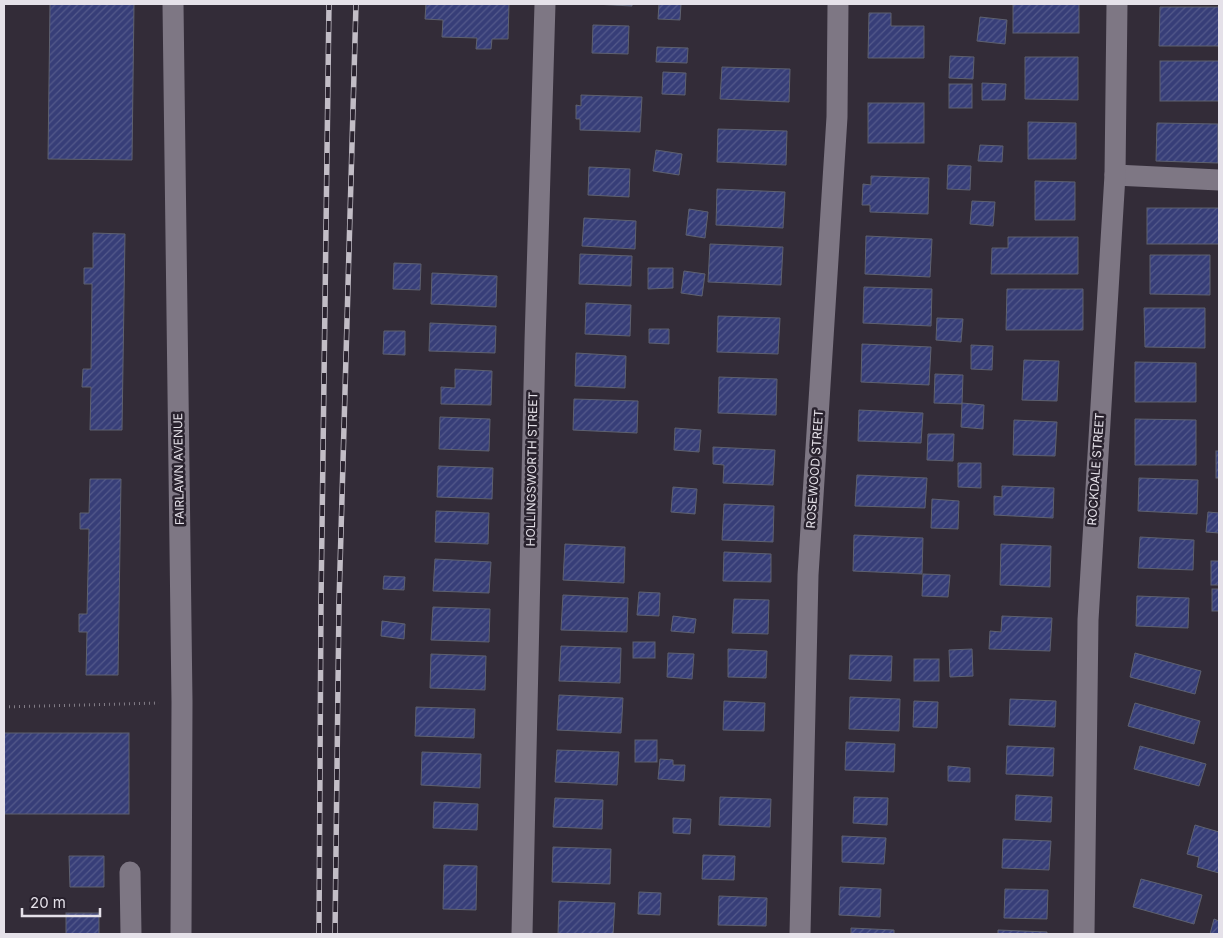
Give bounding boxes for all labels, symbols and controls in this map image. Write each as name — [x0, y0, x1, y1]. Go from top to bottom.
street label: HOLLINGSWORTH STREET — [523, 391, 540, 546]
street label: ROSEWOOD STREET — [803, 409, 826, 529]
street label: ROCKDALE STREET — [1084, 412, 1107, 526]
street label: FAIRLAWN AVENUE — [170, 413, 187, 525]
scale bar — [22, 886, 100, 918]
text: 20 m — [30, 893, 66, 912]

